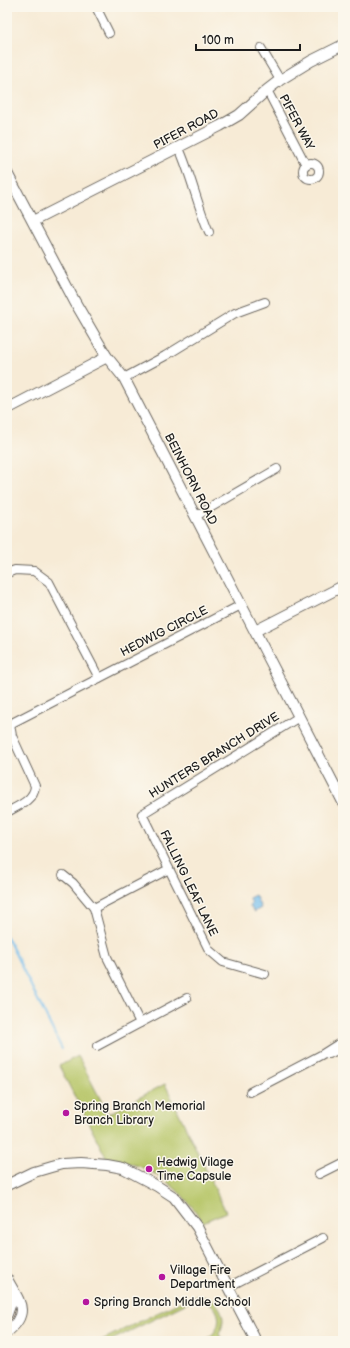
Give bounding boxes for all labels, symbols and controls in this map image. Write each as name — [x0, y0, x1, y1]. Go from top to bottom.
scale bar — [196, 26, 300, 52]
text: 100 m — [202, 33, 234, 48]
street label: PIFER WAY — [276, 92, 318, 153]
street label: PIFER ROAD — [151, 106, 222, 153]
street label: BEINHORN ROAD — [161, 431, 220, 528]
street label: HEDWIG CIRCLE — [118, 603, 211, 660]
street label: HUNTERS BRANCH DRIVE — [146, 709, 282, 802]
street label: FALLING LEAF LANE — [156, 828, 221, 939]
place label: Spring Branch Memorial Branch Library — [74, 1099, 205, 1128]
marker: Spring Branch Memorial Branch Library — [61, 1108, 71, 1118]
place label: Hedwig Vilage Time Capsule — [157, 1155, 234, 1184]
marker: Hedwig Vilage Time Capsule — [144, 1164, 154, 1174]
place label: Village Fire Department — [170, 1263, 235, 1292]
marker: Village Fire Department — [157, 1272, 167, 1282]
place label: Spring Branch Middle School — [94, 1295, 251, 1310]
marker: Spring Branch Middle School — [81, 1297, 91, 1307]

